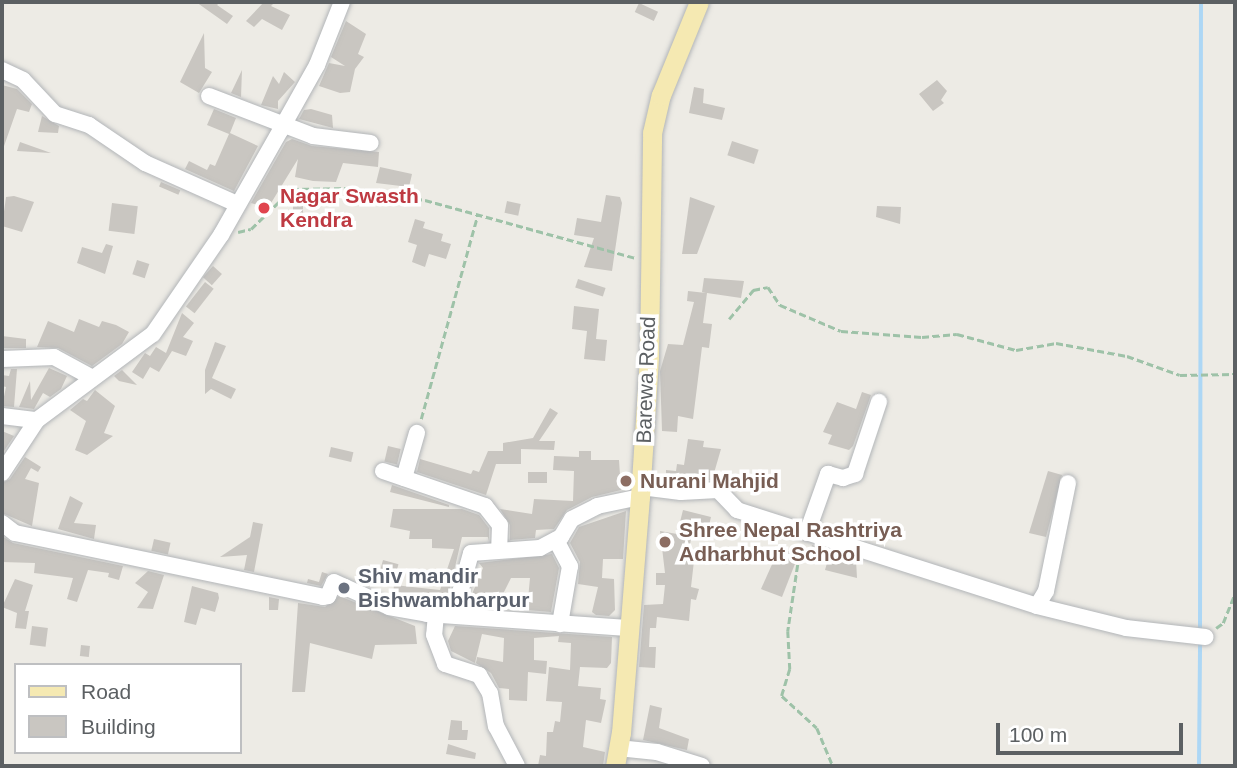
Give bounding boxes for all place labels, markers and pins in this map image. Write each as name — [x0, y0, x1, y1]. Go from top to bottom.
place label: Nagar Swasth Kendra — [280, 183, 419, 233]
marker: Nagar Swasth Kendra — [254, 198, 274, 218]
place label: Nurani Mahjid — [640, 468, 779, 494]
marker: Nurani Mahjid — [618, 473, 634, 489]
place label: Shree Nepal Rashtriya Adharbhut School — [679, 517, 902, 567]
marker: Shree Nepal Rashtriya Adharbhut School — [657, 534, 673, 550]
place label: Shiv mandir Bishwambharpur — [358, 563, 530, 613]
marker: Shiv mandir Bishwambharpur — [336, 580, 352, 596]

